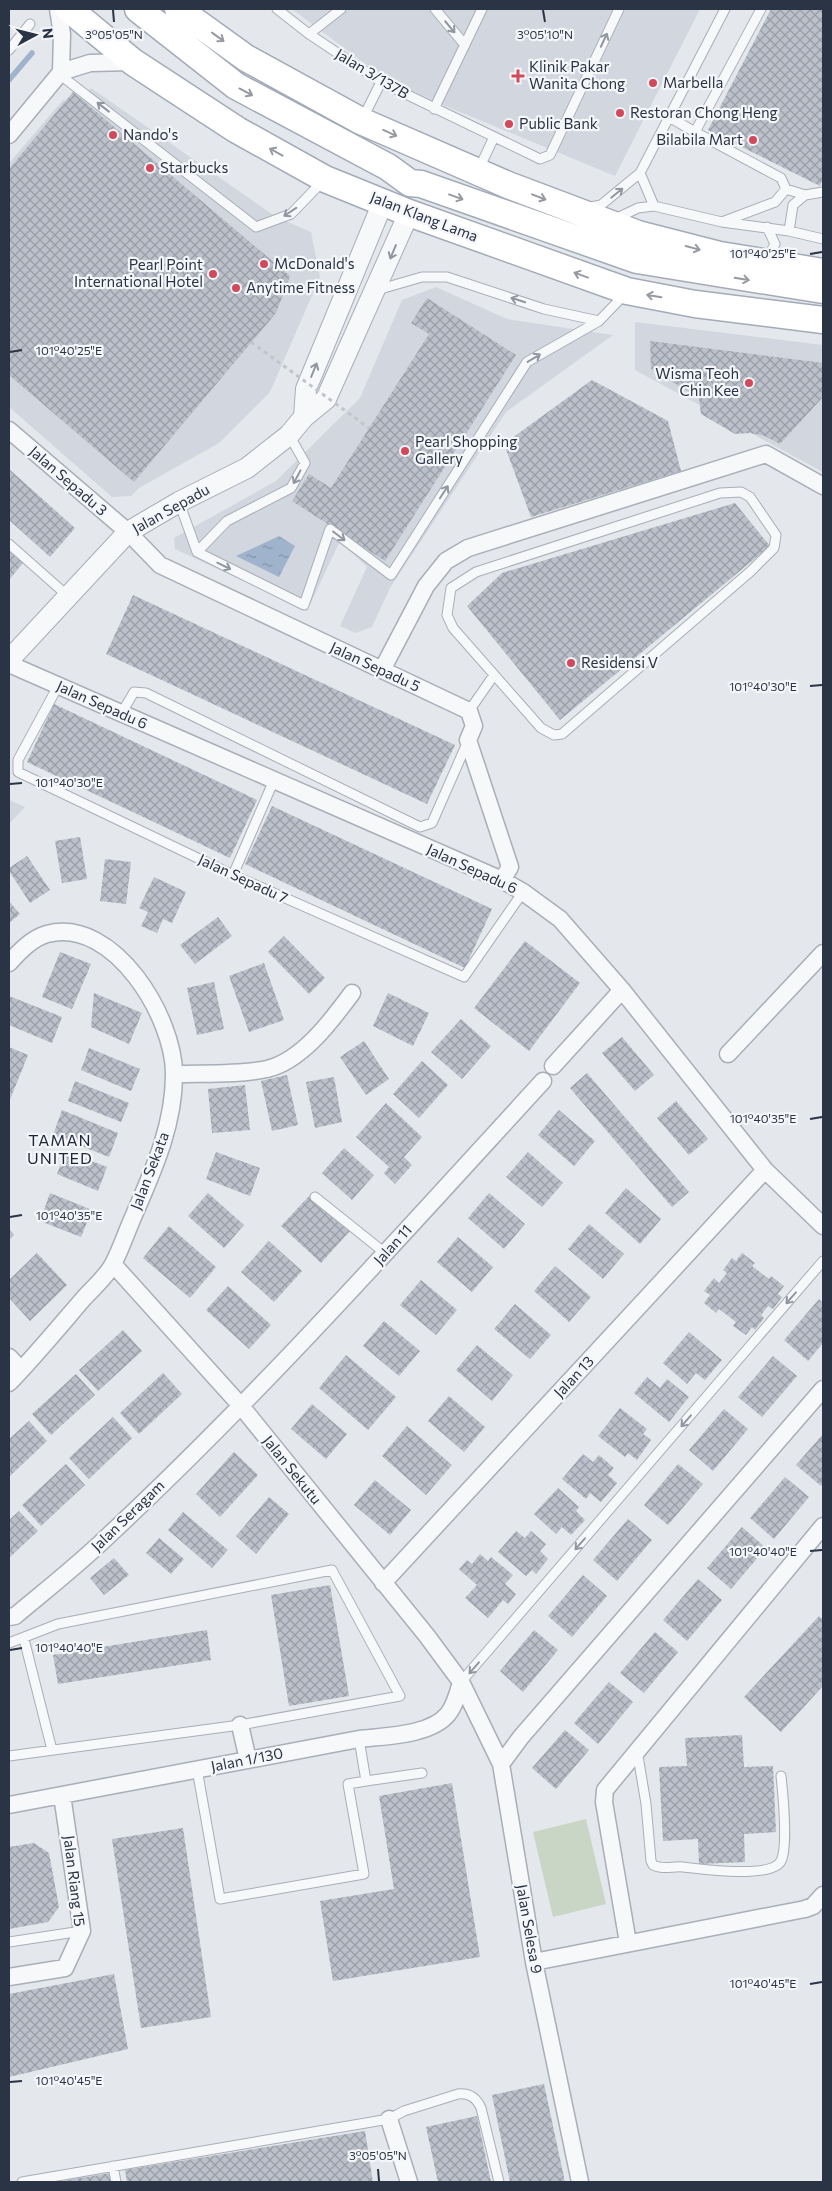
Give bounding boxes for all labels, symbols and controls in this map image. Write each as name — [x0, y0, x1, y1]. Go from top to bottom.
north arrow — [10, 10, 60, 60]
one-way arrow — [444, 20, 455, 33]
text: N — [39, 27, 57, 40]
text: 3°05'05"N — [85, 27, 143, 41]
text: 3°05'10"N — [517, 27, 573, 41]
one-way arrow — [211, 32, 225, 42]
one-way arrow — [600, 33, 609, 48]
street label: Jalan 3/137B — [332, 44, 413, 102]
place label: Klinik Pakar Wanita Chong — [529, 57, 625, 92]
marker: Klinik Pakar Wanita Chong — [511, 69, 525, 83]
place label: Marbella — [663, 73, 723, 91]
marker: Marbella — [647, 77, 659, 89]
one-way arrow — [238, 88, 253, 97]
one-way arrow — [97, 101, 110, 112]
place label: Restoran Chong Heng — [630, 103, 778, 121]
marker: Restoran Chong Heng — [614, 107, 626, 119]
place label: Public Bank — [519, 114, 598, 132]
marker: Public Bank — [503, 118, 515, 130]
place label: Nando's — [123, 125, 178, 143]
marker: Nando's — [107, 129, 119, 141]
one-way arrow — [382, 129, 397, 139]
place label: Bilabila Mart — [656, 130, 743, 148]
marker: Bilabila Mart — [747, 134, 759, 146]
one-way arrow — [269, 146, 283, 156]
place label: Starbucks — [160, 158, 228, 176]
marker: Starbucks — [144, 162, 156, 174]
street label: Jalan Klang Lama — [368, 187, 481, 245]
one-way arrow — [610, 188, 623, 199]
one-way arrow — [448, 193, 463, 202]
one-way arrow — [531, 193, 547, 202]
one-way arrow — [283, 207, 297, 217]
one-way arrow — [387, 244, 397, 259]
one-way arrow — [685, 244, 701, 253]
text: 101°40'25"E — [730, 246, 796, 260]
place label: McDonald's — [274, 254, 355, 272]
place label: Pearl Point International Hotel — [74, 255, 203, 290]
marker: McDonald's — [258, 258, 270, 270]
marker: Pearl Point International Hotel — [207, 268, 219, 280]
one-way arrow — [574, 270, 590, 279]
one-way arrow — [734, 274, 750, 284]
place label: Anytime Fitness — [246, 278, 355, 296]
marker: Anytime Fitness — [230, 282, 242, 294]
one-way arrow — [646, 291, 662, 301]
one-way arrow — [510, 295, 526, 304]
text: 101°40'25"E — [36, 343, 102, 357]
one-way arrow — [527, 353, 541, 363]
one-way arrow — [310, 363, 319, 378]
place label: Wisma Teoh Chin Kee — [655, 364, 739, 399]
marker: Wisma Teoh Chin Kee — [743, 377, 755, 389]
place label: Pearl Shopping Gallery — [415, 432, 517, 467]
street label: Jalan Sepadu 3 — [26, 442, 111, 519]
marker: Pearl Shopping Gallery — [399, 445, 411, 457]
one-way arrow — [292, 470, 302, 485]
street label: Jalan Sepadu — [129, 479, 212, 537]
one-way arrow — [438, 485, 449, 499]
one-way arrow — [332, 531, 346, 541]
one-way arrow — [217, 561, 232, 571]
street label: Jalan Sepadu 5 — [328, 637, 423, 695]
place label: Residensi V — [581, 653, 658, 671]
marker: Residensi V — [565, 657, 577, 669]
street label: Jalan Sepadu 6 — [54, 676, 151, 732]
text: 101°40'30"E — [729, 679, 797, 693]
text: 101°40'30"E — [35, 775, 103, 789]
street label: Jalan Sepadu 6 — [424, 839, 521, 897]
street label: Jalan Sepadu 7 — [196, 850, 291, 907]
text: 101°40'35"E — [730, 1111, 796, 1125]
street label: Jalan Sekata — [126, 1129, 172, 1212]
district label: TAMAN UNITED — [27, 1130, 93, 1167]
text: 101°40'35"E — [36, 1208, 102, 1222]
street label: Jalan 11 — [369, 1220, 415, 1268]
one-way arrow — [786, 1291, 797, 1304]
street label: Jalan 13 — [550, 1352, 597, 1401]
one-way arrow — [680, 1415, 691, 1428]
street label: Jalan Sekutu — [260, 1431, 326, 1507]
street label: Jalan Seragam — [87, 1476, 168, 1555]
one-way arrow — [574, 1538, 585, 1551]
text: 101°40'40"E — [729, 1544, 797, 1558]
text: 101°40'40"E — [35, 1640, 103, 1654]
one-way arrow — [468, 1661, 480, 1674]
street label: Jalan 1/130 — [209, 1743, 284, 1775]
street label: Jalan Riang 15 — [60, 1834, 90, 1927]
street label: Jalan Selesa 9 — [513, 1883, 547, 1975]
text: 101°40'45"E — [730, 1976, 796, 1990]
text: 101°40'45"E — [36, 2073, 102, 2087]
text: 3°05'05"N — [349, 2148, 407, 2162]

